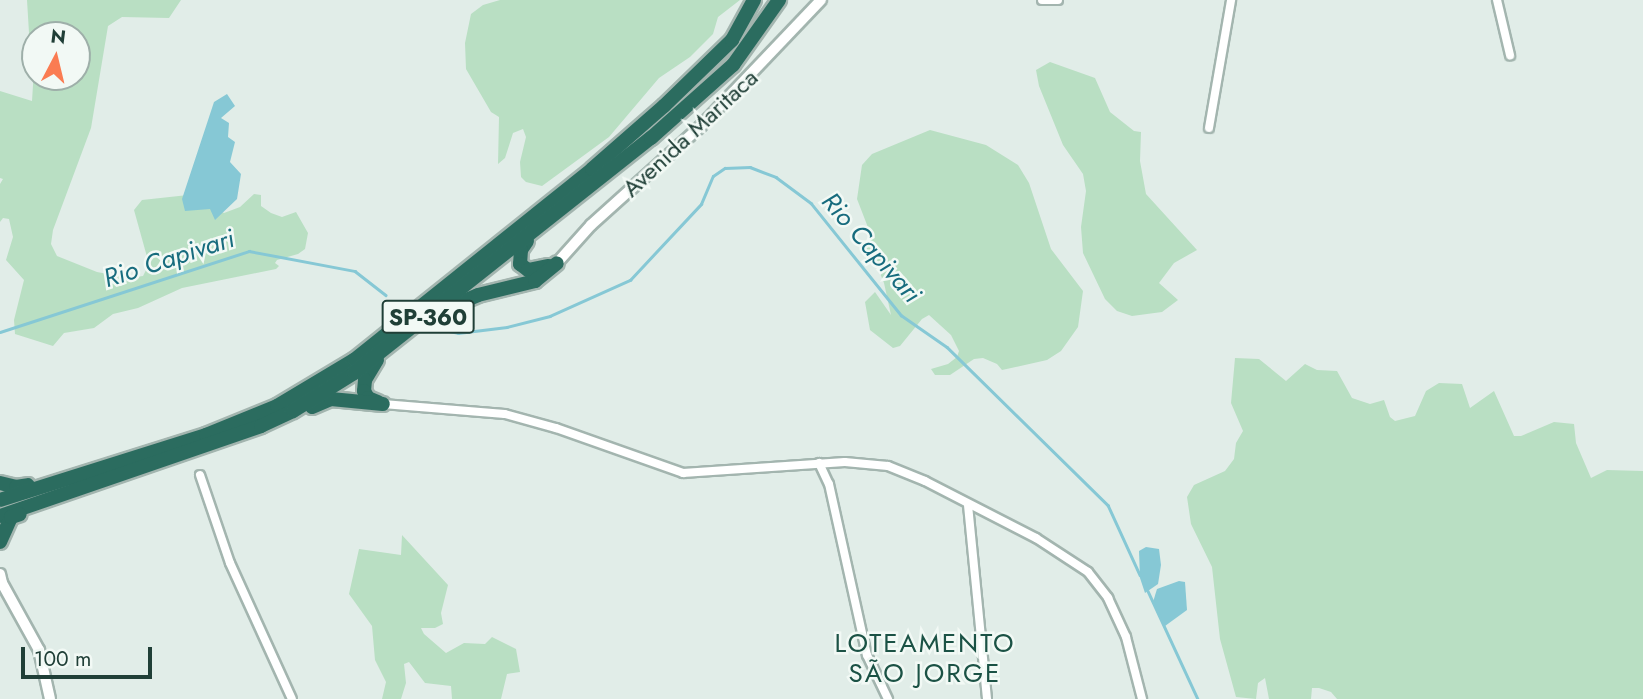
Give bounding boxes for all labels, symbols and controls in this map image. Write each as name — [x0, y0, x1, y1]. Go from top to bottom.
north arrow — [21, 21, 91, 91]
text: N — [49, 22, 68, 51]
street label: Avenida Maritaca — [616, 63, 764, 203]
water label: Rio Capivari — [815, 187, 927, 309]
water label: Rio Capivari — [100, 223, 238, 295]
road number: SP-360 — [381, 298, 475, 336]
district label: LOTEAMENTO SÃO JORGE — [836, 628, 1014, 690]
scale bar — [24, 632, 156, 676]
text: 100 m — [34, 644, 91, 674]

